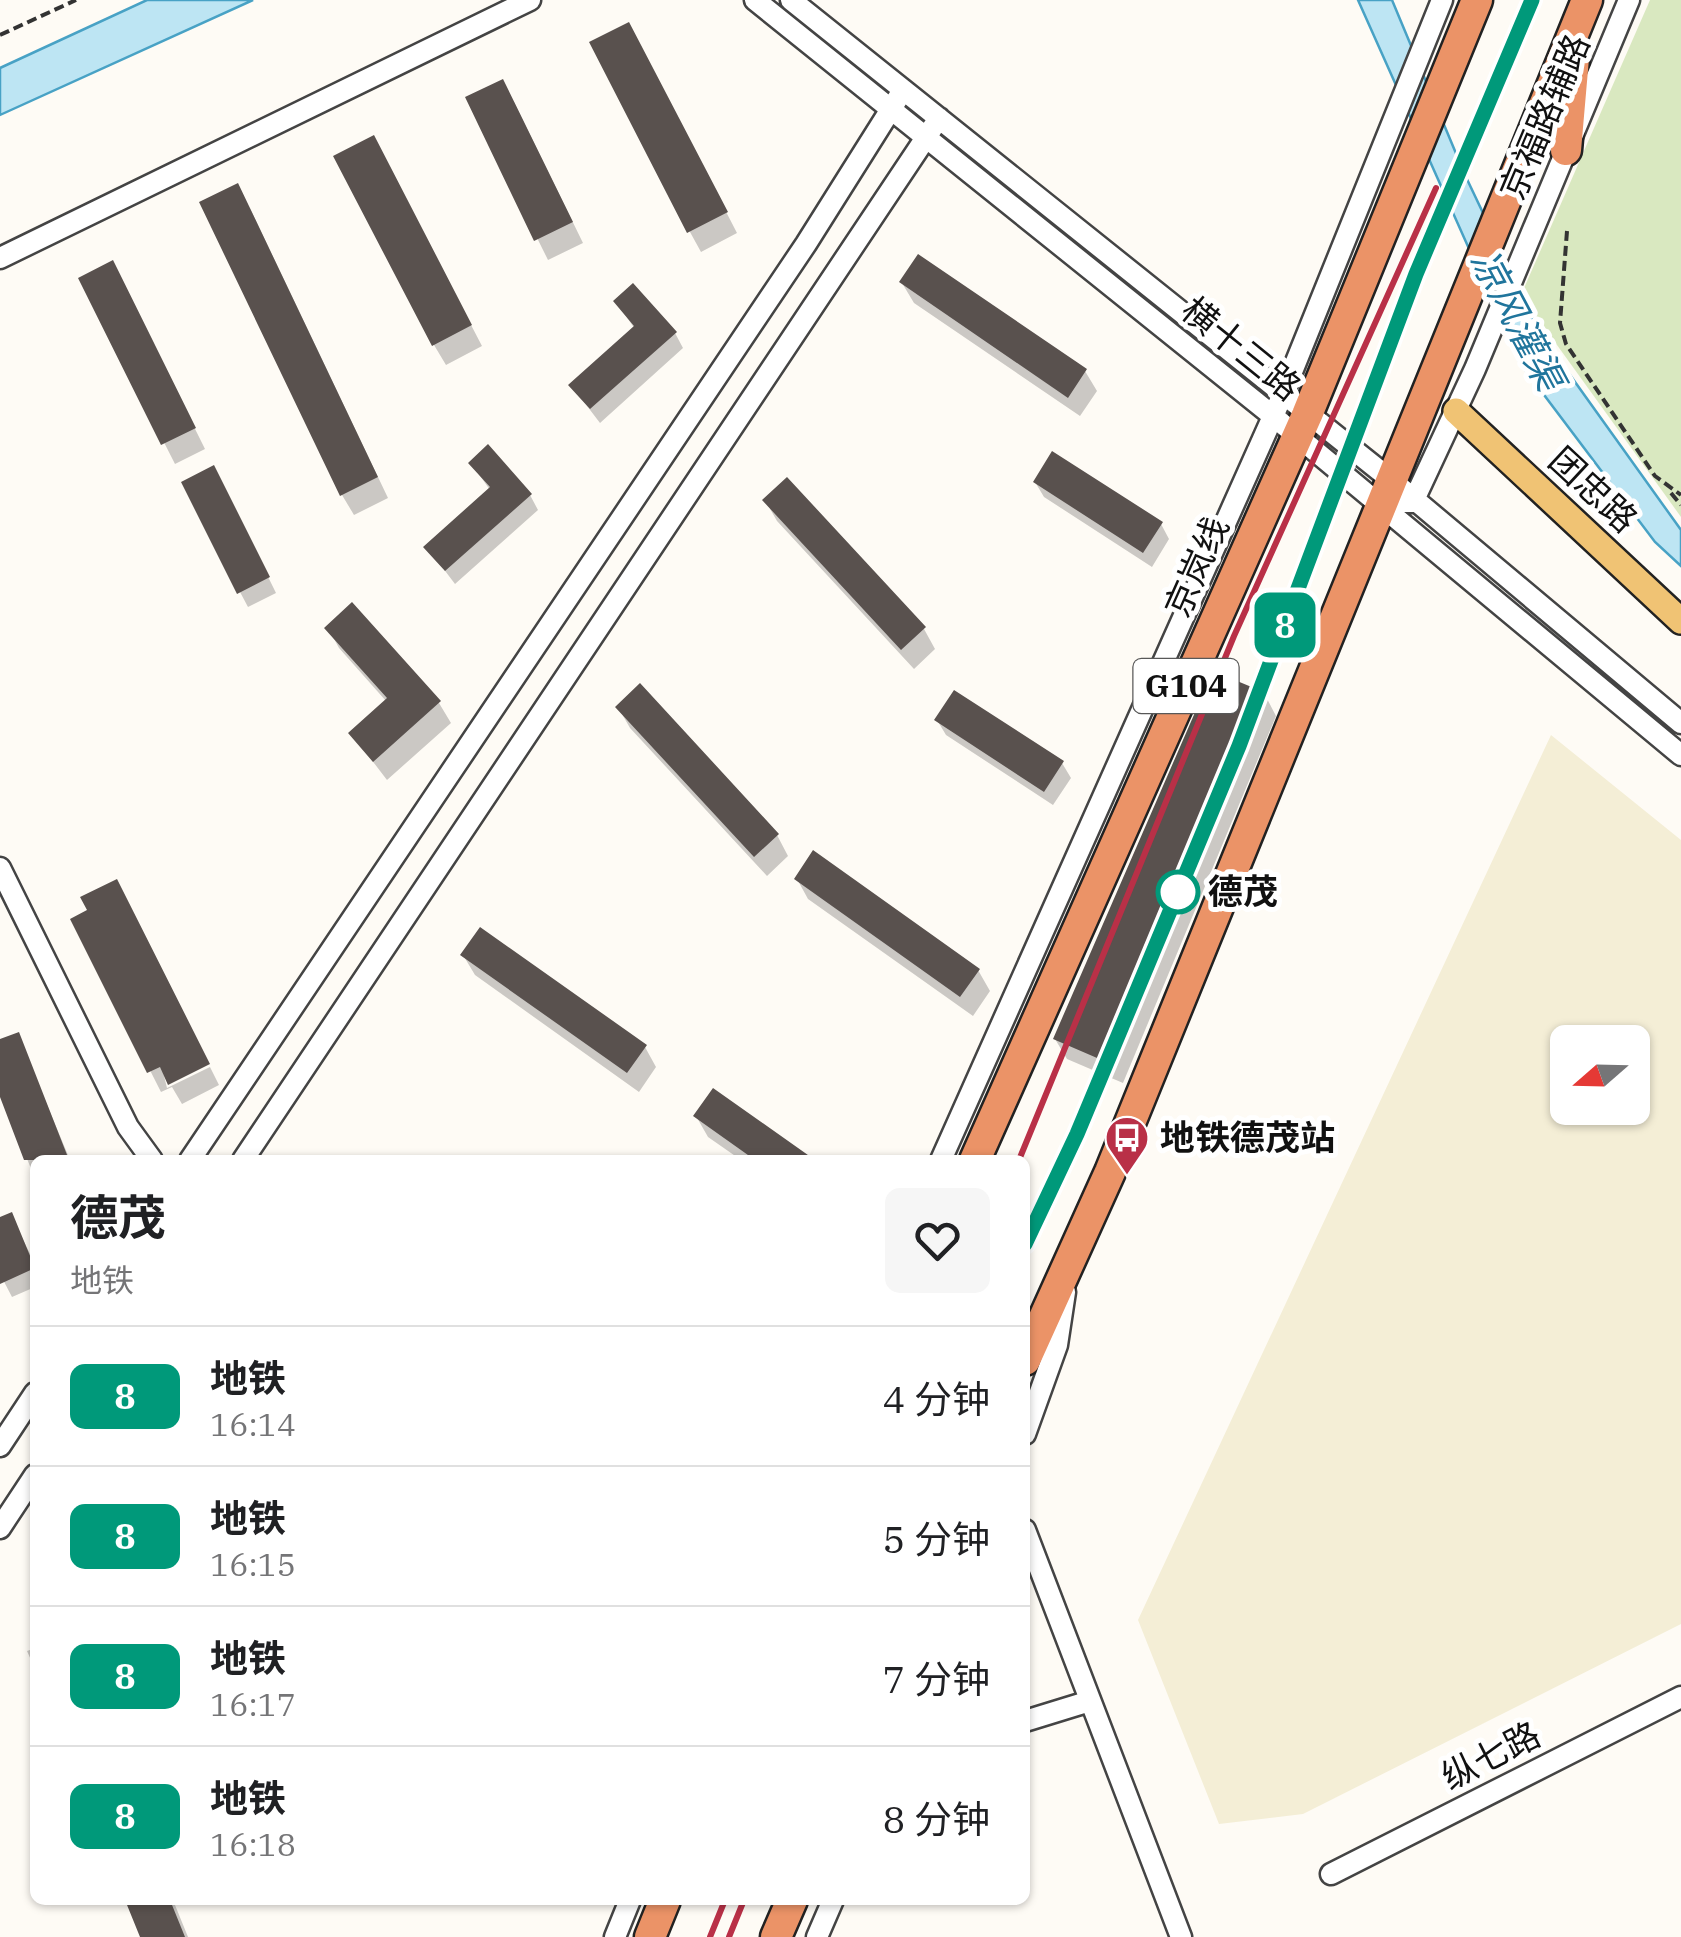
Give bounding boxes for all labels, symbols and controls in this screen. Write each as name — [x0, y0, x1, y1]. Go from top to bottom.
street label: 京福路辅路 — [1489, 27, 1599, 206]
water label: 凉风灌渠 — [1461, 241, 1578, 402]
street label: 横十三路 — [1173, 286, 1311, 410]
street label: 团忠路 — [1540, 437, 1648, 542]
street label: 京岚线 — [1154, 509, 1238, 624]
line badge: 8 — [1252, 592, 1318, 658]
text: 8 — [1274, 602, 1296, 648]
road number: G104 — [1134, 659, 1238, 713]
place label: 德茂 — [1208, 868, 1278, 914]
marker: 德茂 — [1157, 871, 1199, 913]
north arrow — [1550, 1025, 1650, 1125]
map controls — [1550, 1025, 1650, 1125]
place label: 地铁德茂站 — [1160, 1114, 1335, 1160]
bus stop icon: 地铁德茂站 — [1104, 1115, 1150, 1176]
text: 德茂 — [70, 1186, 166, 1248]
button: heart — [885, 1188, 990, 1293]
text: 地铁 — [70, 1259, 134, 1301]
text: 地铁 — [210, 1353, 286, 1402]
text: 8 — [114, 1373, 136, 1419]
text: 4 分钟 — [882, 1374, 990, 1423]
text: 16:14 — [210, 1403, 296, 1445]
text: 地铁 — [210, 1493, 286, 1542]
text: 8 — [114, 1513, 136, 1559]
text: 5 分钟 — [882, 1514, 990, 1563]
text: 16:15 — [210, 1543, 296, 1585]
text: 地铁 — [210, 1633, 286, 1682]
text: 8 — [114, 1653, 136, 1699]
text: 7 分钟 — [882, 1654, 990, 1703]
text: 16:17 — [210, 1683, 296, 1725]
street label: 纵七路 — [1433, 1711, 1548, 1799]
text: 地铁 — [210, 1773, 286, 1822]
text: 8 — [114, 1793, 136, 1839]
text: 8 分钟 — [882, 1794, 990, 1843]
text: 16:18 — [210, 1823, 296, 1865]

